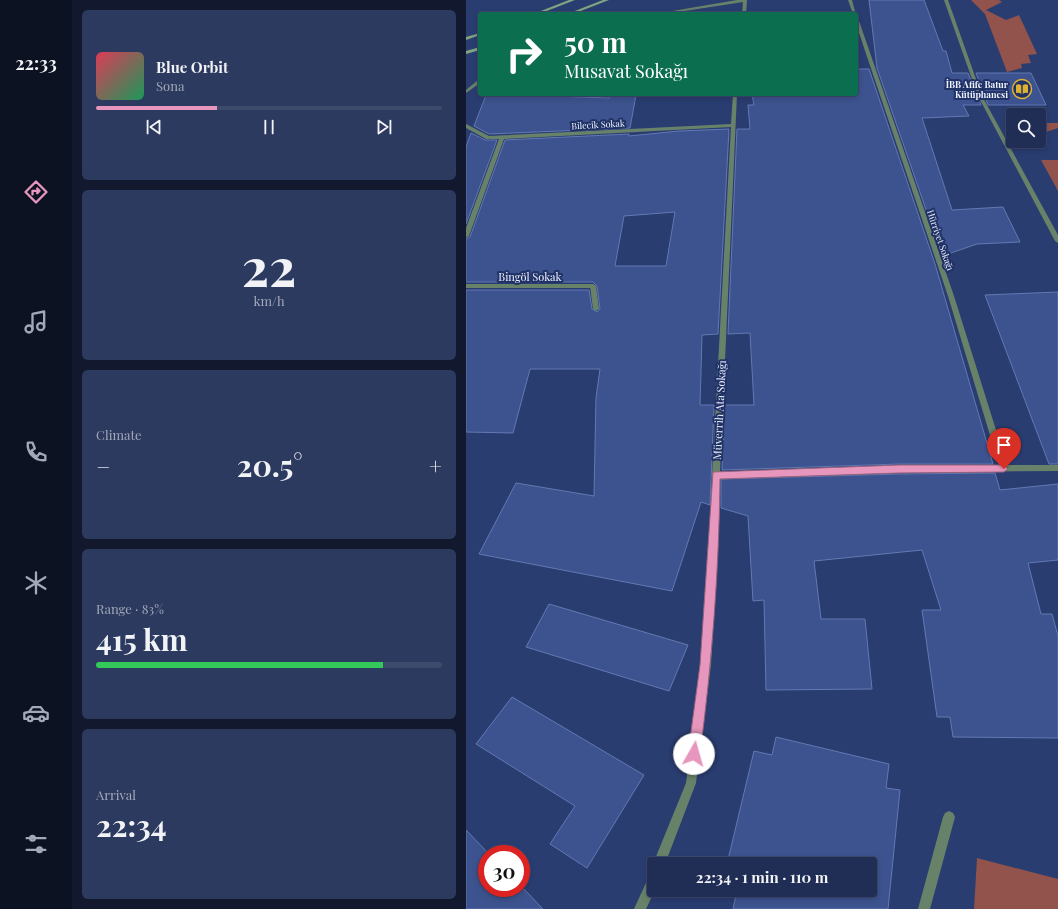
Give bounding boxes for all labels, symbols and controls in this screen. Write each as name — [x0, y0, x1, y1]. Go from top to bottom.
text: 50 m — [564, 23, 627, 60]
icon: right — [498, 28, 550, 80]
text: 22:33 — [15, 51, 57, 75]
text: Blue Orbit — [156, 57, 228, 77]
text: Musavat Sokağı — [564, 59, 688, 83]
text: Sona — [156, 77, 184, 94]
place label: İBB Afife Batur Kütüphanesi — [946, 78, 1009, 100]
library icon: İBB Afife Batur Kütüphanesi — [1011, 78, 1033, 100]
map controls — [1006, 108, 1046, 148]
button: search — [1006, 108, 1046, 148]
icon: previous — [143, 116, 165, 138]
icon: pause — [258, 116, 280, 138]
icon: next — [373, 116, 395, 138]
street label: Bilecik Sokak — [571, 117, 625, 131]
icon: directions — [22, 178, 50, 206]
street label: Hürriyet Sokağı — [925, 208, 957, 272]
text: 22 — [242, 231, 296, 300]
street label: Bingöl Sokak — [498, 269, 562, 284]
text: km/h — [253, 292, 285, 309]
icon: music — [22, 308, 50, 336]
street label: Müverrih Ata Sokağı — [709, 360, 729, 460]
text: Climate — [96, 426, 142, 443]
pin — [987, 428, 1021, 469]
icon: arrive — [993, 434, 1015, 456]
icon: phone — [22, 438, 50, 466]
text: 20.5° — [237, 445, 303, 485]
text: − — [96, 451, 110, 481]
text: + — [429, 451, 442, 481]
icon: climate — [22, 569, 50, 597]
text: Range · 83% — [96, 600, 164, 617]
text: 415 km — [96, 619, 188, 659]
icon: car — [22, 699, 50, 727]
position arrow — [673, 733, 715, 775]
text: Arrival — [96, 786, 136, 803]
text: 22:34 — [96, 805, 167, 845]
icon: filters — [22, 830, 50, 858]
speed limit sign: 30 — [478, 845, 530, 897]
text: 22:34 · 1 min · 110 m — [696, 867, 828, 887]

